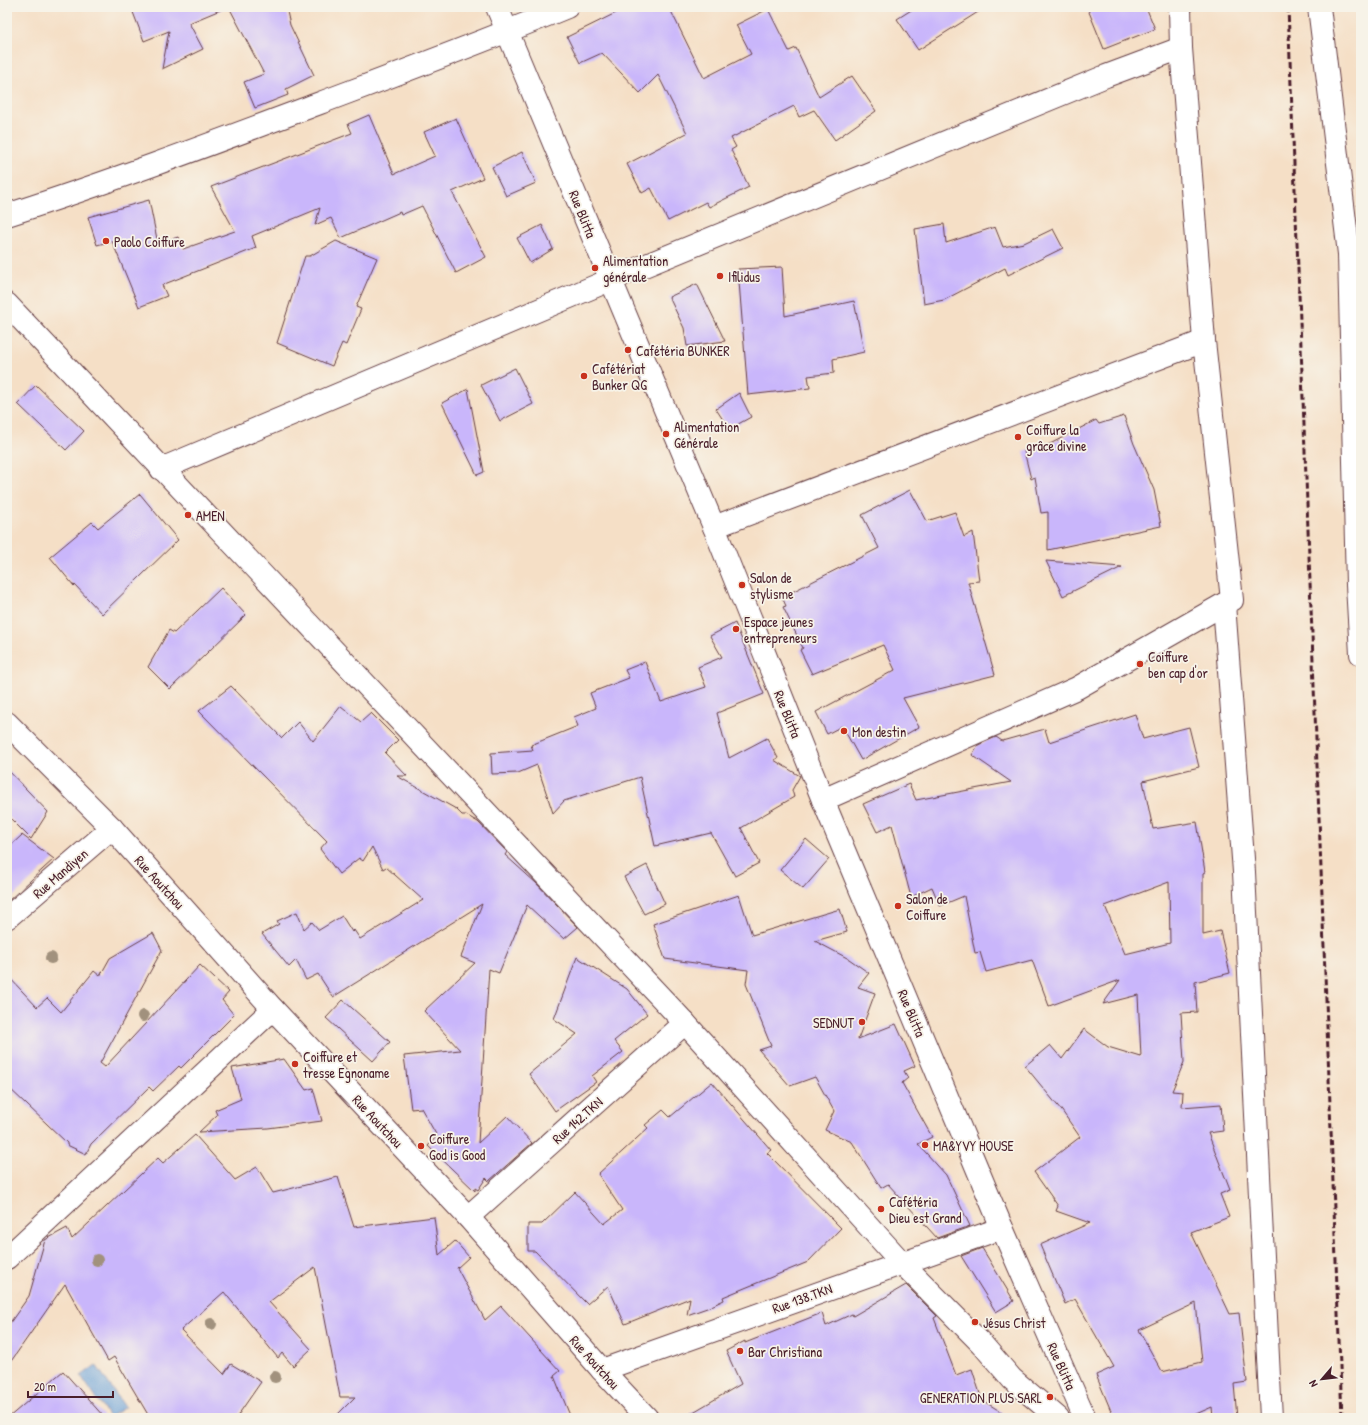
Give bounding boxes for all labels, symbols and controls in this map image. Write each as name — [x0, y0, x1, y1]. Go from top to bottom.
street label: Rue Blitta — [565, 187, 601, 241]
place label: Paolo Coiffure — [114, 232, 185, 251]
marker: Paolo Coiffure — [101, 236, 111, 246]
place label: Alimentation générale — [603, 251, 668, 287]
marker: Alimentation générale — [590, 263, 600, 273]
place label: Ifilidus — [728, 267, 760, 286]
marker: Ifilidus — [715, 271, 725, 281]
place label: Cafétéria BUNKER — [636, 341, 730, 360]
marker: Cafétéria BUNKER — [623, 345, 633, 355]
place label: Cafétériat Bunker QG — [592, 359, 647, 394]
marker: Cafétériat Bunker QG — [579, 371, 589, 381]
place label: Alimentation Générale — [674, 417, 739, 452]
place label: Coiffure la grâce divine — [1026, 420, 1087, 456]
marker: Alimentation Générale — [661, 429, 671, 439]
marker: Coiffure la grâce divine — [1013, 432, 1023, 442]
place label: AMEN — [196, 506, 225, 525]
marker: AMEN — [183, 510, 193, 520]
place label: Salon de stylisme — [750, 568, 794, 604]
marker: Salon de stylisme — [737, 580, 747, 590]
place label: Espace jeunes entrepreneurs — [744, 612, 817, 648]
marker: Espace jeunes entrepreneurs — [731, 624, 741, 634]
place label: Coiffure ben cap d'or — [1148, 647, 1208, 683]
marker: Coiffure ben cap d'or — [1135, 659, 1145, 669]
street label: Rue Blitta — [770, 687, 806, 741]
place label: Mon destin — [852, 722, 906, 741]
marker: Mon destin — [839, 726, 849, 736]
street label: Rue Mandiyen — [28, 844, 92, 903]
street label: Rue Aoutchou — [131, 851, 189, 913]
place label: Salon de Coiffure — [906, 889, 948, 924]
marker: Salon de Coiffure — [893, 901, 903, 911]
street label: Rue Blitta — [894, 986, 931, 1040]
place label: SEDNUT — [813, 1013, 854, 1032]
marker: SEDNUT — [857, 1017, 867, 1027]
place label: Coiffure et tresse Egnoname — [303, 1047, 390, 1083]
marker: Coiffure et tresse Egnoname — [290, 1059, 300, 1069]
street label: Rue Aoutchou — [348, 1090, 408, 1152]
street label: Rue 142.TKN — [548, 1092, 606, 1148]
place label: Coiffure God is Good — [429, 1129, 486, 1164]
place label: MA&YVY HOUSE — [933, 1136, 1014, 1155]
marker: MA&YVY HOUSE — [920, 1140, 930, 1150]
marker: Coiffure God is Good — [416, 1141, 426, 1151]
place label: Cafétéria Dieu est Grand — [889, 1192, 962, 1227]
marker: Cafétéria Dieu est Grand — [876, 1204, 886, 1214]
street label: Rue 138.TKN — [769, 1278, 835, 1318]
place label: Jésus Christ — [983, 1313, 1046, 1332]
marker: Jésus Christ — [970, 1317, 980, 1327]
street label: Rue Aoutchou — [566, 1331, 624, 1393]
street label: Rue Blitta — [1043, 1339, 1081, 1393]
place label: Bar Christiana — [748, 1342, 822, 1361]
marker: Bar Christiana — [735, 1346, 745, 1356]
north arrow — [1302, 1359, 1342, 1399]
scale bar — [28, 1373, 113, 1399]
text: 20 m — [34, 1378, 56, 1395]
text: N — [1306, 1378, 1321, 1390]
place label: GENERATION PLUS SARL — [920, 1388, 1042, 1407]
marker: GENERATION PLUS SARL — [1045, 1392, 1055, 1402]

